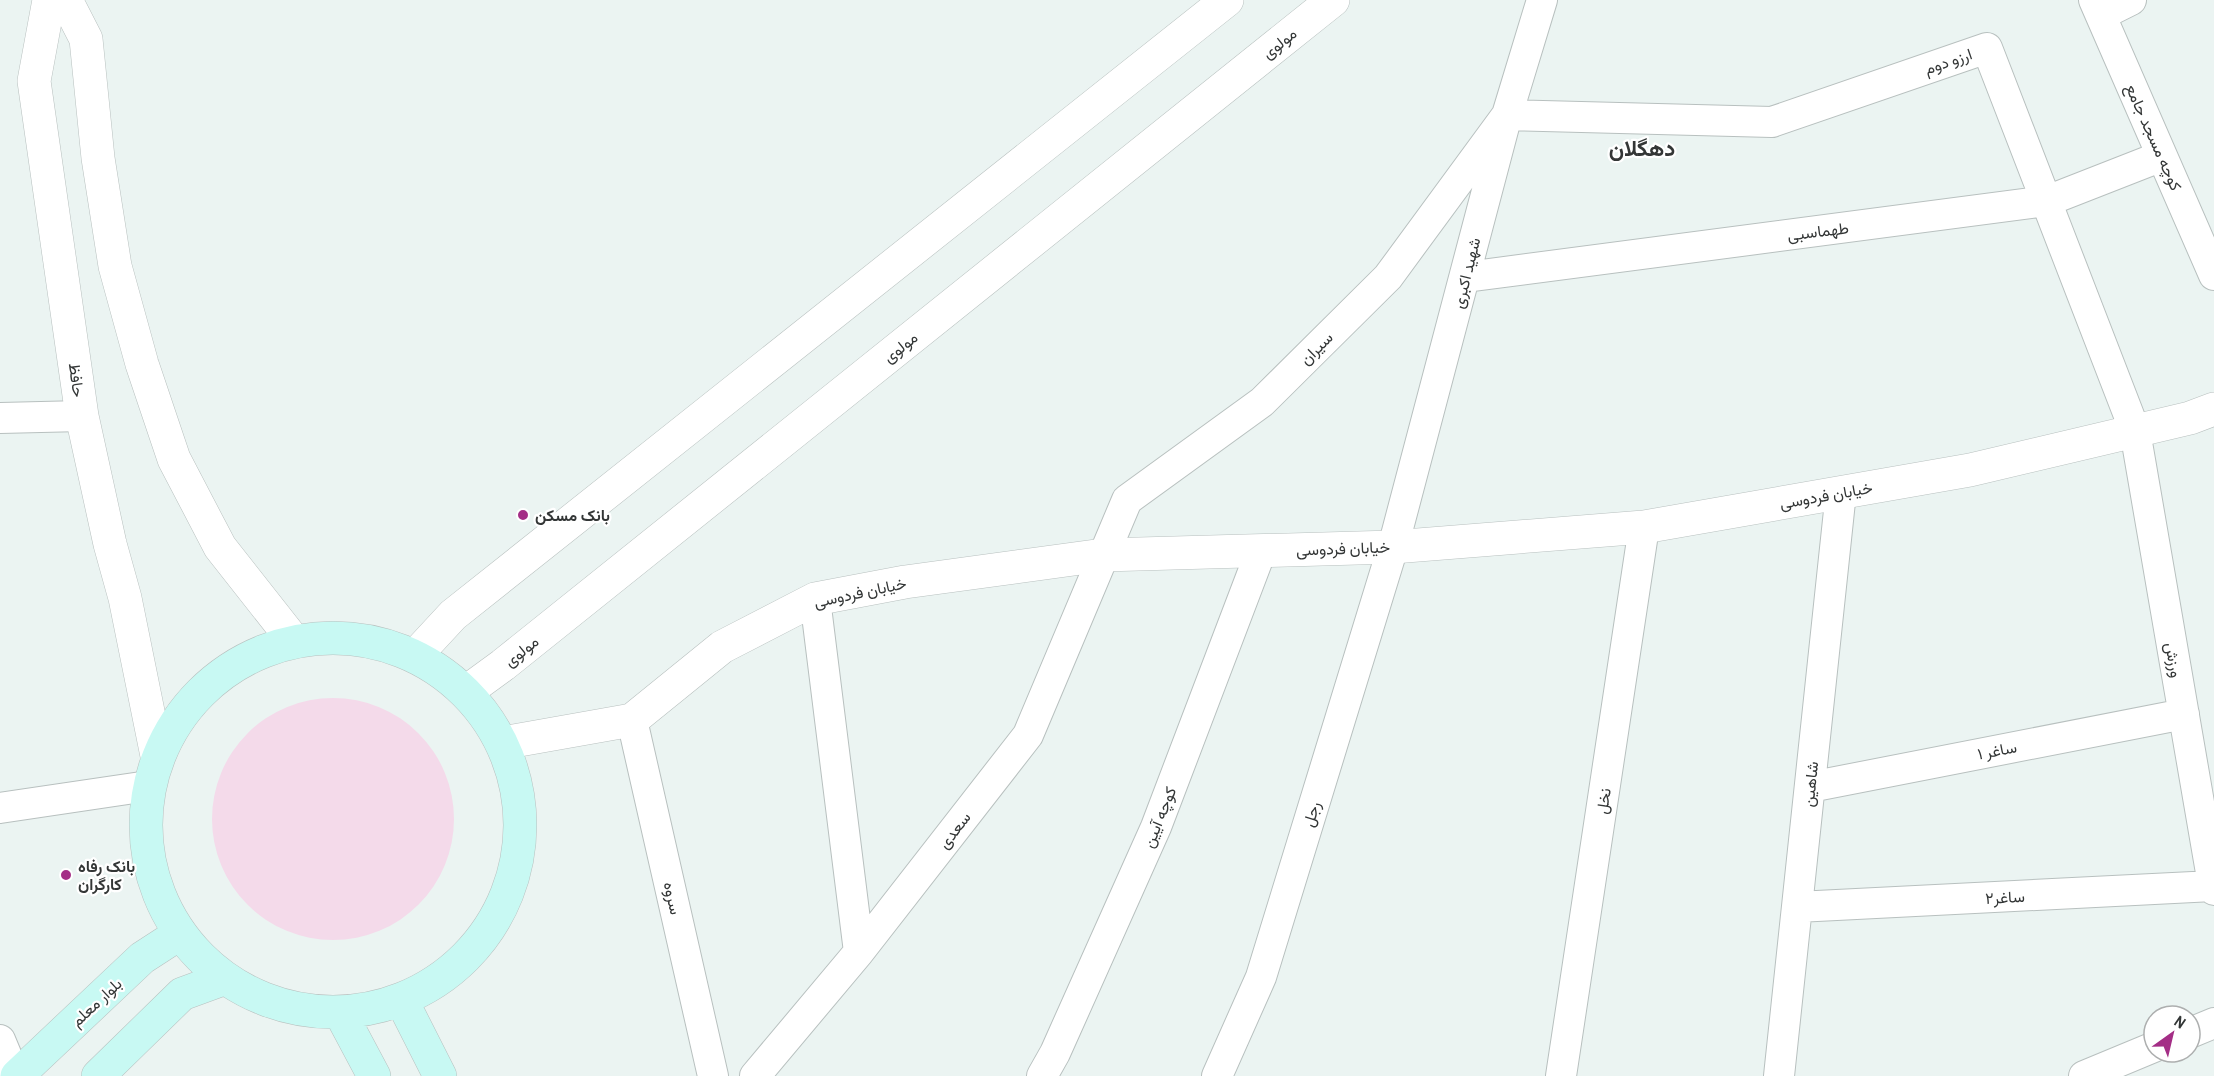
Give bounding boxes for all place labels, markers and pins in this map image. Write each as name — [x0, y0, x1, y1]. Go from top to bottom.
place label: بانک مسکن — [535, 504, 610, 526]
marker: بانک مسکن — [516, 508, 530, 522]
place label: بانک رفاه کارگران — [78, 855, 135, 895]
marker: بانک رفاه کارگران — [59, 868, 73, 882]

